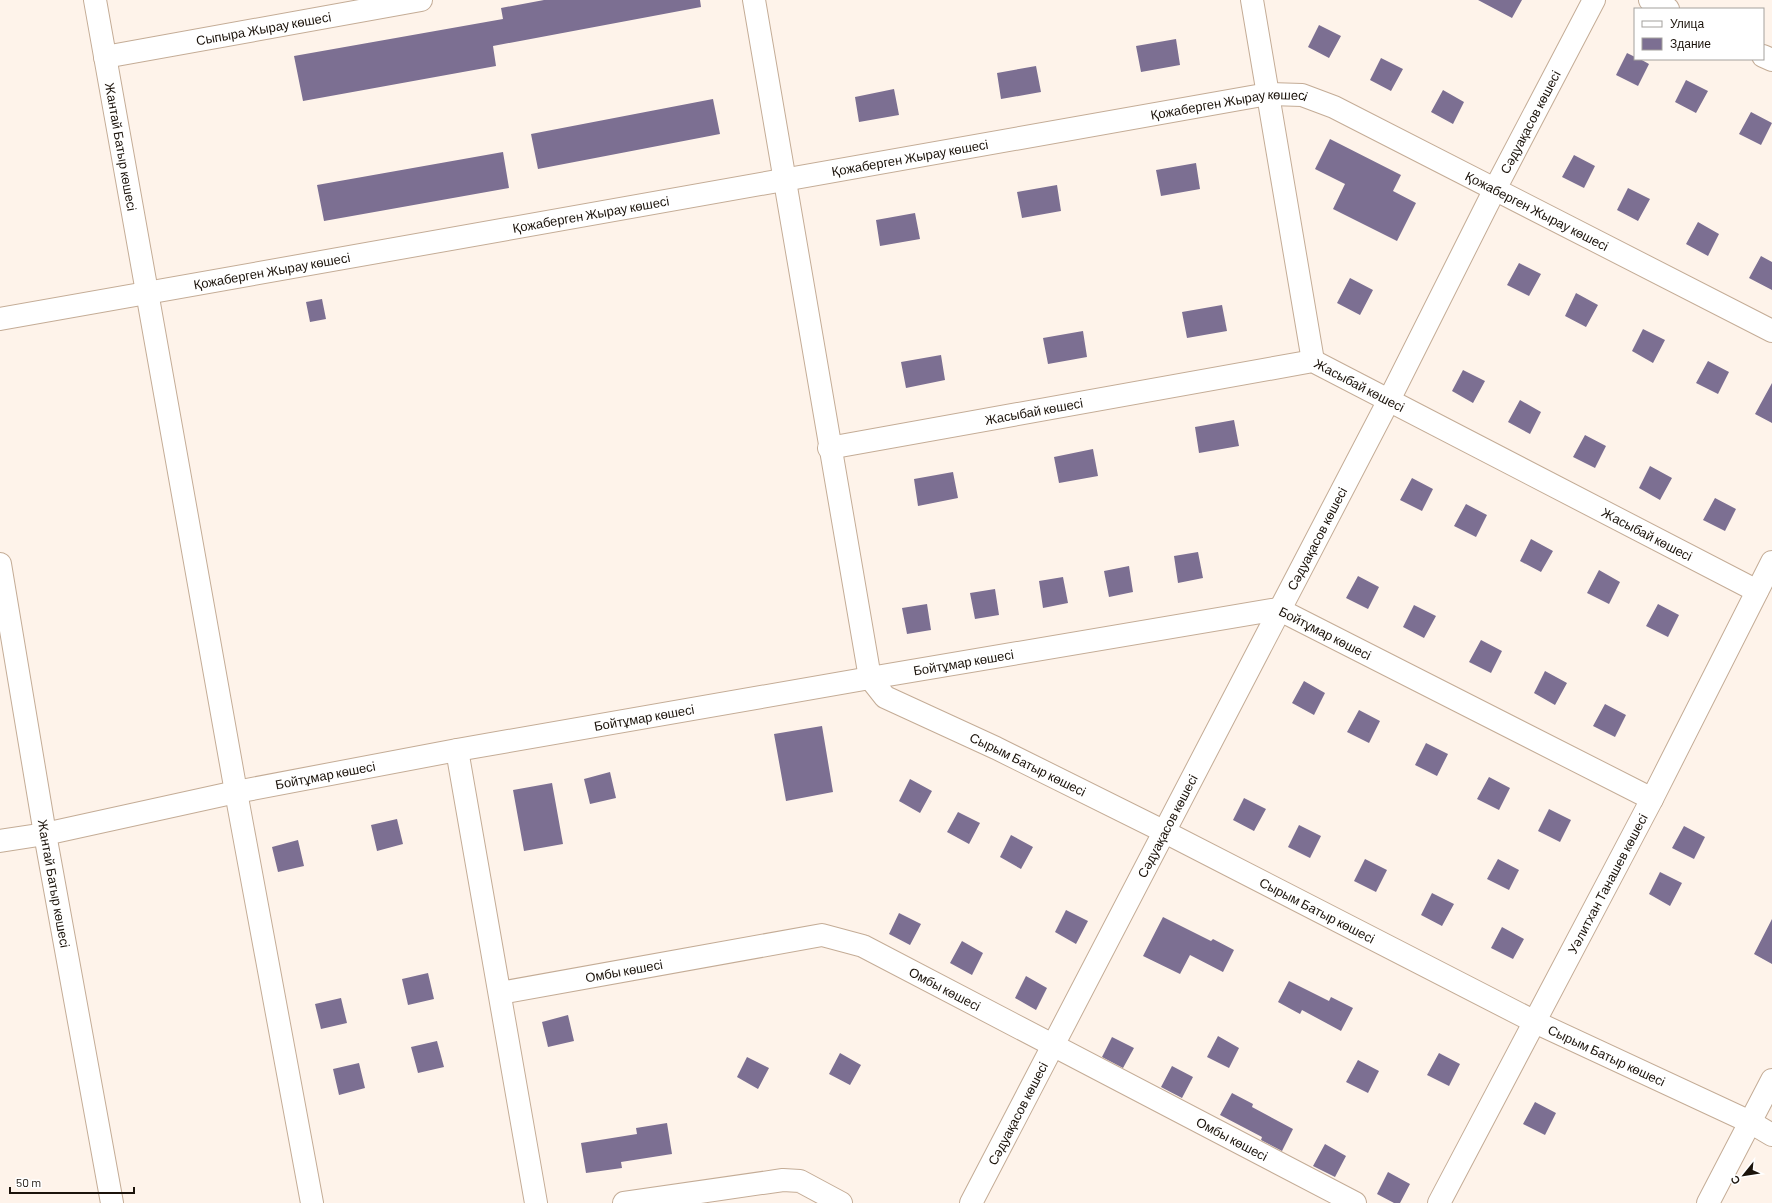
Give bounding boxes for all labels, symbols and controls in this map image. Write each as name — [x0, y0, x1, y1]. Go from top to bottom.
street label: Сыпыра Жырау көшесі — [195, 8, 332, 48]
legend — [1634, 8, 1764, 60]
text: Улица — [1670, 16, 1704, 31]
text: Здание — [1670, 36, 1711, 51]
street label: Сәдуақасов көшесі — [1497, 68, 1564, 176]
street label: Жантай Батыр көшесі — [102, 81, 140, 212]
street label: Қожаберген Жырау көшесі — [1149, 86, 1310, 123]
street label: Қожаберген Жырау көшесі — [830, 136, 989, 179]
street label: Қожаберген Жырау көшесі — [1463, 168, 1611, 254]
street label: Қожаберген Жырау көшесі — [511, 192, 670, 236]
street label: Қожаберген Жырау көшесі — [192, 249, 351, 293]
street label: Жасыбай көшесі — [1312, 355, 1407, 415]
street label: Жасыбай көшесі — [983, 395, 1084, 428]
street label: Сәдуақасов көшесі — [1283, 484, 1350, 593]
street label: Жасыбай көшесі — [1599, 504, 1695, 564]
street label: Бойтұмар көшесі — [1276, 603, 1374, 663]
street label: Бойтұмар көшесі — [912, 646, 1015, 679]
street label: Бойтұмар көшесі — [593, 701, 696, 734]
street label: Сырым Батыр көшесі — [967, 729, 1089, 800]
street label: Бойтұмар көшесі — [274, 758, 377, 792]
street label: Сәдуақасов көшесі — [1134, 772, 1201, 880]
street label: Уәлитхан Танашев көшесі — [1564, 811, 1651, 956]
street label: Жантай Батыр көшесі — [35, 818, 73, 949]
street label: Сырым Батыр көшесі — [1257, 874, 1378, 946]
street label: Омбы көшесі — [584, 956, 664, 985]
street label: Омбы көшесі — [906, 964, 983, 1014]
street label: Сырым Батыр көшесі — [1546, 1021, 1668, 1090]
street label: Сәдуақасов көшесі — [984, 1059, 1051, 1168]
street label: Омбы көшесі — [1194, 1114, 1271, 1164]
north arrow — [1724, 1155, 1764, 1195]
scale bar — [10, 1169, 134, 1195]
text: С — [1727, 1174, 1743, 1187]
text: 50 m — [16, 1175, 41, 1189]

